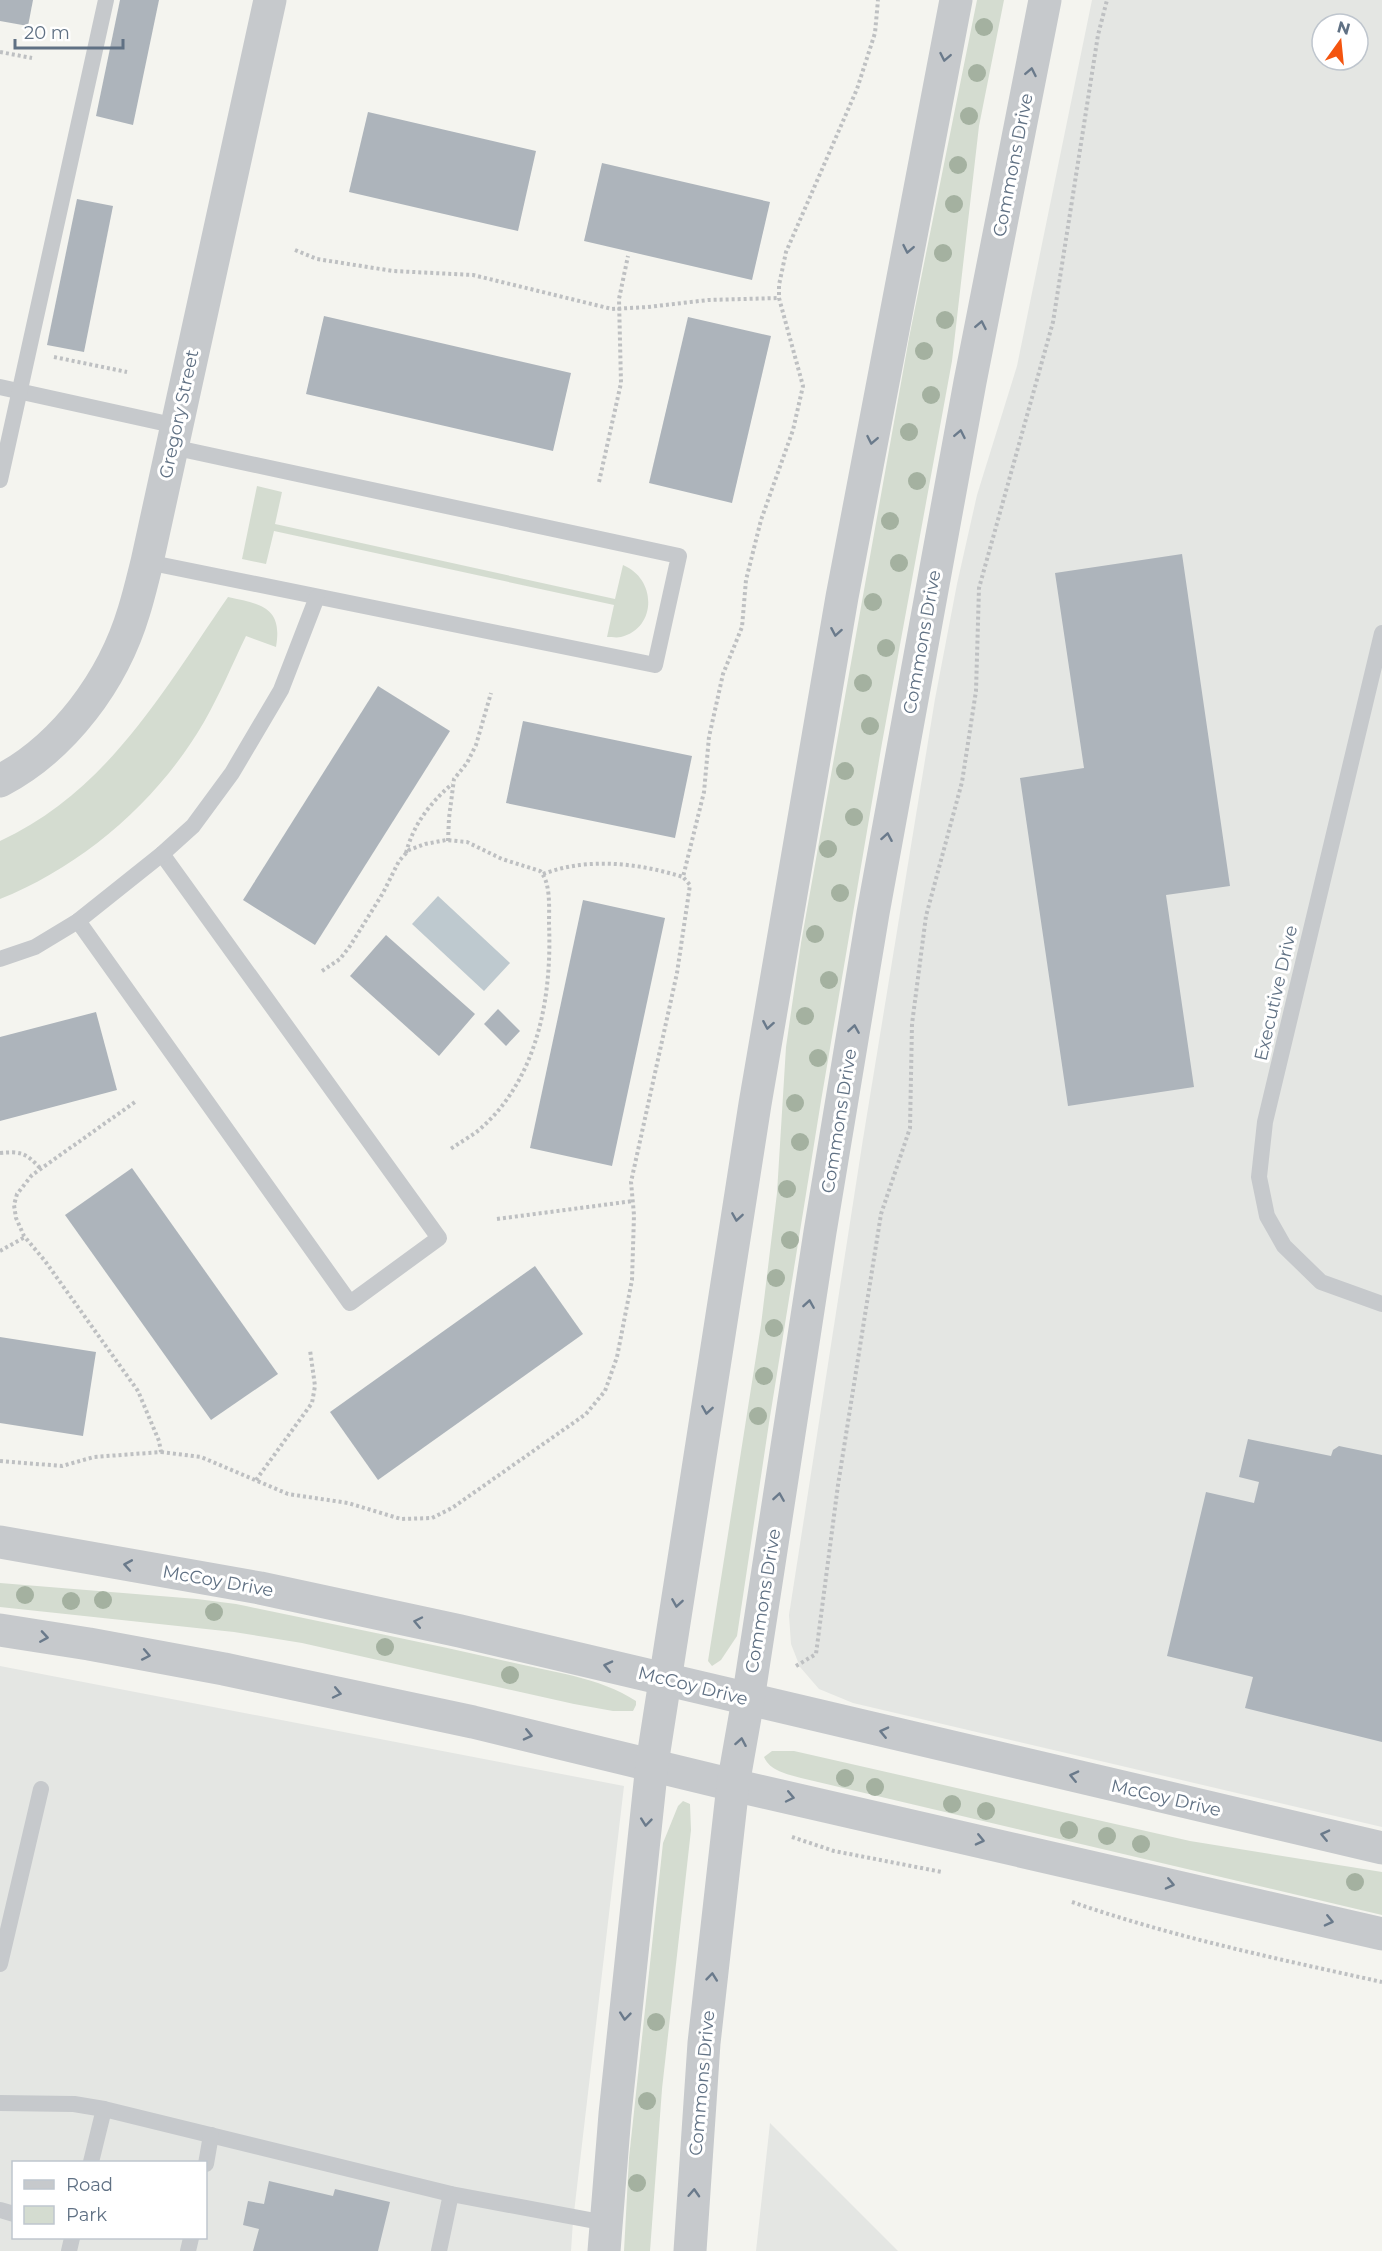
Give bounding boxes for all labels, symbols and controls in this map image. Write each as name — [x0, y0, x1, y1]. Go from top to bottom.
scale bar — [15, 12, 123, 50]
north arrow — [1310, 12, 1370, 72]
text: N — [1335, 17, 1352, 39]
text: 20 m — [24, 22, 70, 44]
one-way arrow — [939, 52, 952, 62]
one-way arrow — [1024, 67, 1037, 77]
street label: Commons Drive — [988, 91, 1038, 239]
one-way arrow — [902, 244, 915, 254]
one-way arrow — [974, 320, 987, 330]
street label: Gregory Street — [155, 347, 203, 481]
one-way arrow — [953, 429, 966, 439]
one-way arrow — [866, 436, 878, 445]
street label: Commons Drive — [898, 568, 946, 716]
one-way arrow — [830, 627, 843, 637]
one-way arrow — [880, 832, 893, 842]
street label: Executive Drive — [1250, 923, 1302, 1063]
one-way arrow — [762, 1020, 775, 1030]
one-way arrow — [847, 1024, 860, 1034]
street label: Commons Drive — [817, 1047, 861, 1195]
one-way arrow — [732, 1213, 744, 1222]
one-way arrow — [802, 1300, 815, 1310]
one-way arrow — [702, 1406, 714, 1415]
one-way arrow — [773, 1492, 785, 1502]
street label: Commons Drive — [741, 1527, 785, 1675]
one-way arrow — [123, 1559, 133, 1572]
street label: McCoy Drive — [161, 1560, 275, 1602]
one-way arrow — [671, 1597, 684, 1607]
one-way arrow — [413, 1616, 423, 1629]
one-way arrow — [40, 1630, 49, 1642]
one-way arrow — [142, 1648, 151, 1660]
one-way arrow — [603, 1660, 613, 1673]
street label: McCoy Drive — [636, 1662, 750, 1710]
one-way arrow — [332, 1686, 342, 1699]
one-way arrow — [879, 1726, 889, 1739]
one-way arrow — [523, 1727, 533, 1740]
one-way arrow — [734, 1738, 746, 1747]
one-way arrow — [1069, 1771, 1079, 1784]
street label: McCoy Drive — [1109, 1775, 1223, 1821]
one-way arrow — [785, 1790, 795, 1803]
one-way arrow — [640, 1818, 653, 1827]
one-way arrow — [1320, 1829, 1330, 1842]
one-way arrow — [975, 1833, 985, 1846]
one-way arrow — [1165, 1877, 1175, 1890]
one-way arrow — [1324, 1914, 1334, 1927]
one-way arrow — [705, 1973, 718, 1982]
street label: Commons Drive — [685, 2009, 719, 2157]
one-way arrow — [619, 2012, 632, 2021]
legend — [12, 2161, 207, 2239]
text: Road — [66, 2174, 113, 2196]
one-way arrow — [687, 2188, 700, 2197]
text: Park — [66, 2204, 107, 2226]

